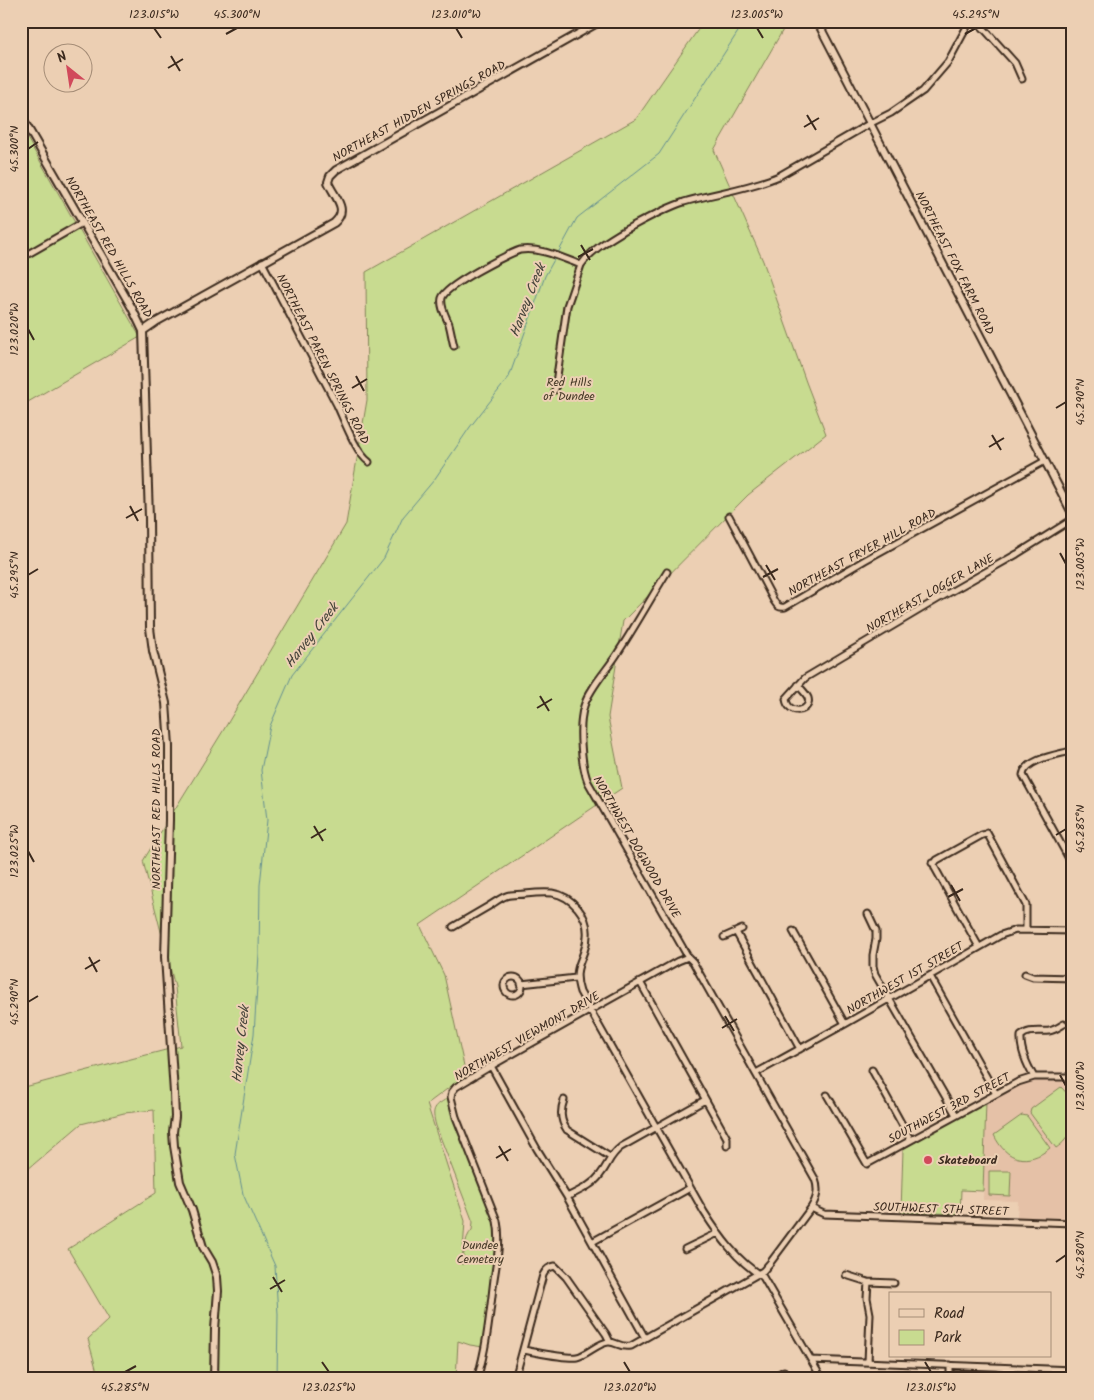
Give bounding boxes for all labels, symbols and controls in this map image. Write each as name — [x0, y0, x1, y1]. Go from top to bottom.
text: 123.015°W — [129, 5, 179, 24]
text: 45.300°N — [214, 5, 260, 24]
text: 123.010°W — [431, 5, 481, 24]
text: 123.005°W — [731, 5, 783, 24]
text: 45.295°N — [952, 5, 1000, 24]
north arrow — [42, 42, 92, 92]
text: N — [53, 46, 71, 69]
street label: NORTHEAST HIDDEN SPRINGS ROAD — [329, 56, 510, 167]
text: 45.300°N — [5, 126, 24, 172]
street label: NORTHEAST RED HILLS ROAD — [60, 173, 157, 322]
street label: NORTHEAST FOX FARM ROAD — [910, 188, 999, 339]
water label: Harvey Creek — [504, 258, 553, 340]
street label: NORTHEAST PAREN SPRINGS ROAD — [271, 271, 374, 448]
text: 123.020°W — [5, 303, 24, 355]
park label: Red Hills of Dundee — [543, 373, 595, 406]
text: 45.290°N — [1071, 379, 1090, 425]
street label: NORTHEAST FRYER HILL ROAD — [785, 504, 940, 601]
text: 123.005°W — [1071, 538, 1090, 590]
street label: NORTHEAST LOGGER LANE — [863, 548, 999, 638]
text: 45.295°N — [5, 551, 24, 599]
water label: Harvey Creek — [279, 597, 346, 673]
street label: NORTHEAST RED HILLS ROAD — [147, 728, 166, 889]
street label: NORTHWEST DOGWOOD DRIVE — [588, 772, 686, 923]
text: 45.285°N — [1071, 805, 1090, 853]
text: 123.025°W — [5, 824, 24, 878]
street label: NORTHWEST 1ST STREET — [843, 936, 969, 1020]
text: 45.290°N — [5, 979, 24, 1025]
street label: NORTHWEST VIEWMONT DRIVE — [451, 986, 605, 1086]
water label: Harvey Creek — [226, 1002, 256, 1084]
text: 123.010°W — [1071, 1061, 1090, 1111]
street label: SOUTHWEST 3RD STREET — [885, 1067, 1015, 1149]
place label: Skateboard — [938, 1151, 998, 1170]
marker: Skateboard — [922, 1154, 934, 1166]
street label: SOUTHWEST 5TH STREET — [873, 1198, 1011, 1221]
text: 45.280°N — [1071, 1231, 1090, 1279]
park label: Dundee Cemetery — [456, 1236, 504, 1269]
legend — [889, 1292, 1052, 1358]
text: Road — [934, 1302, 965, 1326]
text: Park — [934, 1326, 962, 1350]
text: 45.285°N — [101, 1378, 149, 1397]
text: 123.025°W — [302, 1378, 356, 1397]
text: 123.020°W — [604, 1378, 656, 1397]
text: 123.015°W — [906, 1378, 956, 1397]

